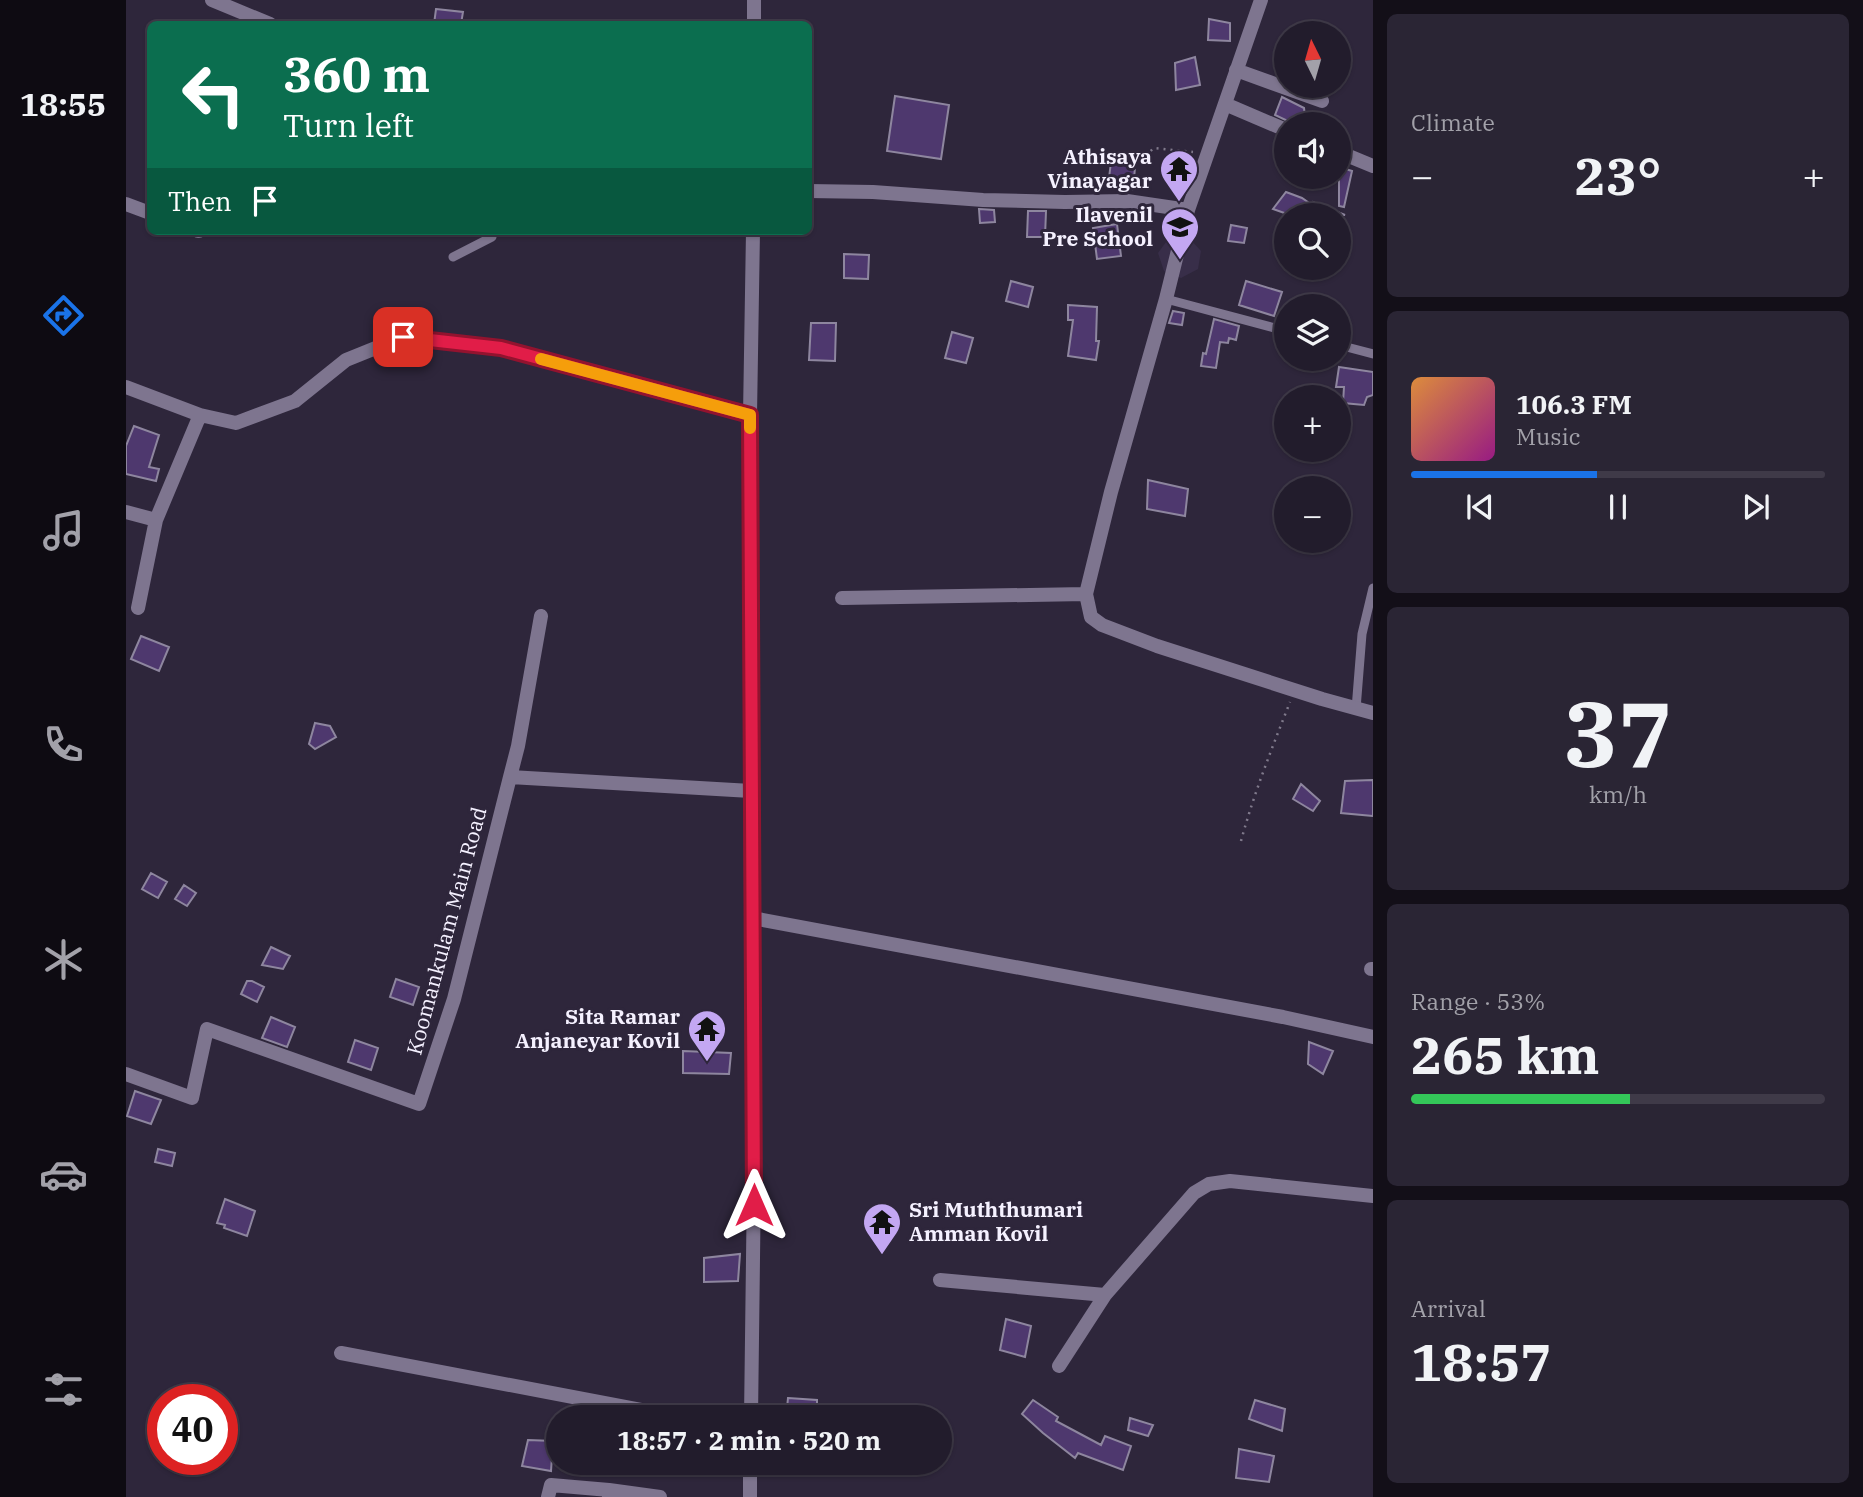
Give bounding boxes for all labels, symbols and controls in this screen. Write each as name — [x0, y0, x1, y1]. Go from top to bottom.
north arrow — [1274, 21, 1351, 98]
map controls — [1274, 21, 1351, 553]
text: 360 m — [283, 42, 430, 105]
icon: left — [168, 49, 259, 140]
text: 18:55 — [20, 83, 106, 125]
text: Turn left — [283, 104, 414, 146]
text: Climate — [1411, 107, 1495, 137]
button: sound — [1274, 112, 1351, 189]
place label: Athisaya Vinayagar — [1047, 142, 1153, 194]
text: 23° — [1575, 142, 1661, 209]
temple icon: Athisaya Vinayagar — [1158, 148, 1200, 203]
text: − — [1411, 151, 1434, 200]
text: + — [1802, 151, 1825, 200]
icon: arrive — [246, 182, 284, 220]
text: Then — [168, 184, 232, 218]
place label: Ilavenil Pre School — [1042, 200, 1153, 252]
button: search — [1274, 203, 1351, 280]
school or university icon: Ilavenil Pre School — [1159, 206, 1201, 261]
icon: directions — [39, 291, 88, 340]
button: layers — [1274, 294, 1351, 371]
pin — [373, 307, 433, 367]
icon: arrive — [384, 318, 422, 356]
button: + — [1274, 385, 1351, 462]
text: 106.3 FM — [1516, 387, 1632, 421]
text: Music — [1516, 421, 1581, 451]
button: − — [1274, 476, 1351, 553]
icon: previous — [1461, 488, 1499, 526]
icon: pause — [1599, 488, 1637, 526]
icon: next — [1737, 488, 1775, 526]
icon: music — [39, 506, 88, 555]
text: 37 — [1563, 674, 1673, 792]
icon: phone — [39, 720, 88, 769]
text: km/h — [1589, 779, 1647, 809]
street label: Koomankulam Main Road — [399, 803, 493, 1058]
icon: climate — [39, 935, 88, 984]
text: Range · 53% — [1411, 986, 1545, 1016]
place label: Sita Ramar Anjaneyar Kovil — [515, 1002, 681, 1054]
temple icon: Sita Ramar Anjaneyar Kovil — [686, 1008, 728, 1063]
text: 265 km — [1411, 1021, 1600, 1088]
icon: car — [39, 1150, 88, 1199]
position arrow — [717, 1168, 791, 1242]
place label: Sri Muththumari Amman Kovil — [909, 1195, 1083, 1247]
temple icon: Sri Muththumari Amman Kovil — [861, 1201, 903, 1256]
text: Arrival — [1411, 1293, 1486, 1323]
text: 18:57 — [1411, 1328, 1552, 1395]
icon: filters — [39, 1365, 88, 1414]
speed limit sign: 40 — [147, 1384, 238, 1475]
text: 18:57 · 2 min · 520 m — [617, 1423, 881, 1457]

